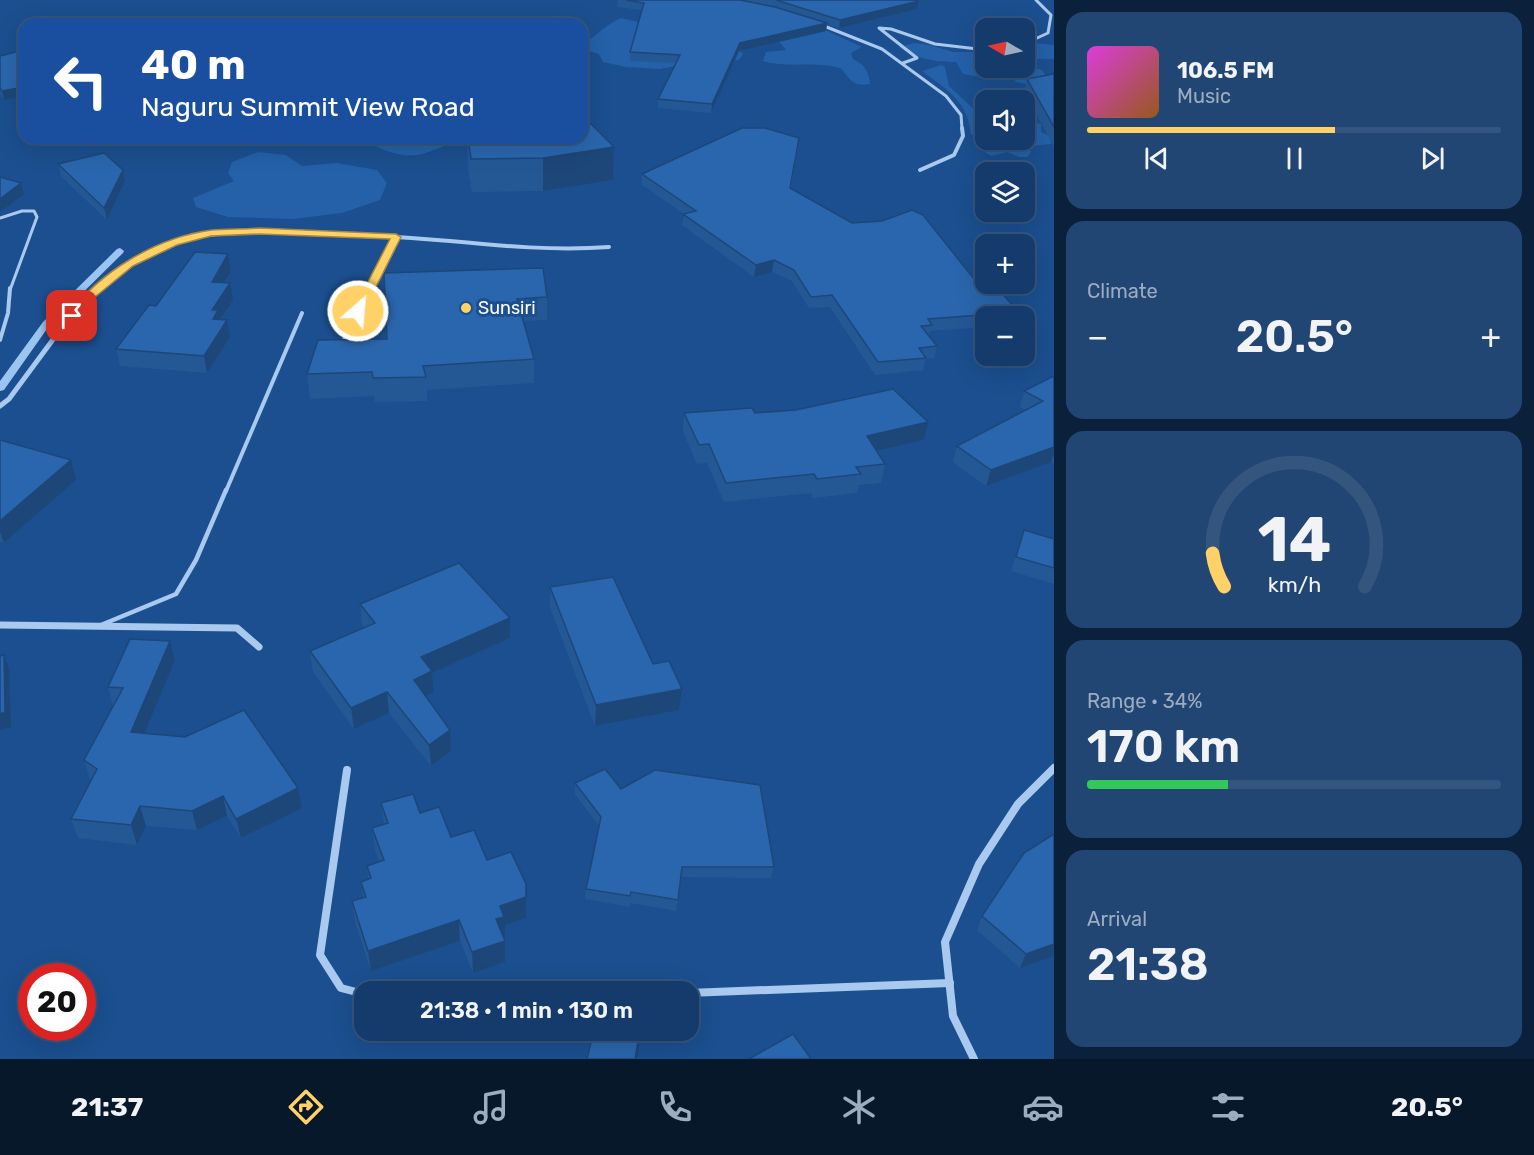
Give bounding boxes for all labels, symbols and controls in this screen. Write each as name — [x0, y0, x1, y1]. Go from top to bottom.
north arrow — [975, 18, 1035, 78]
map controls — [975, 18, 1035, 366]
text: 40 m — [141, 40, 246, 90]
icon: left — [42, 42, 120, 120]
text: 106.5 FM — [1177, 57, 1274, 84]
text: Music — [1177, 84, 1231, 108]
button: sound — [975, 90, 1035, 150]
text: Naguru Summit View Road — [141, 91, 475, 123]
icon: previous — [1140, 142, 1173, 175]
icon: pause — [1278, 142, 1311, 175]
icon: next — [1416, 142, 1449, 175]
button: layers — [975, 162, 1035, 222]
button: + — [975, 234, 1035, 294]
position arrow — [326, 279, 390, 343]
text: Climate — [1087, 279, 1158, 303]
pin — [46, 290, 97, 341]
place label: Sunsiri — [478, 297, 536, 319]
icon: arrive — [55, 299, 88, 332]
marker: Sunsiri — [459, 301, 473, 315]
button: − — [975, 306, 1035, 366]
text: 20.5° — [1236, 310, 1353, 363]
text: − — [1087, 317, 1108, 356]
text: + — [1480, 317, 1501, 356]
text: 14 — [1257, 503, 1331, 577]
text: km/h — [1267, 572, 1321, 597]
text: Range · 34% — [1087, 689, 1202, 713]
text: 170 km — [1087, 720, 1240, 773]
text: Arrival — [1087, 907, 1147, 931]
text: 21:38 — [1087, 938, 1209, 991]
speed limit sign: 20 — [18, 963, 96, 1041]
text: 21:38 · 1 min · 130 m — [420, 997, 633, 1024]
icon: directions — [285, 1086, 327, 1128]
icon: music — [470, 1086, 512, 1128]
icon: phone — [654, 1086, 696, 1128]
icon: climate — [838, 1086, 880, 1128]
icon: car — [1022, 1086, 1064, 1128]
icon: filters — [1207, 1086, 1249, 1128]
text: 21:37 — [71, 1091, 143, 1123]
text: 20.5° — [1391, 1091, 1463, 1123]

